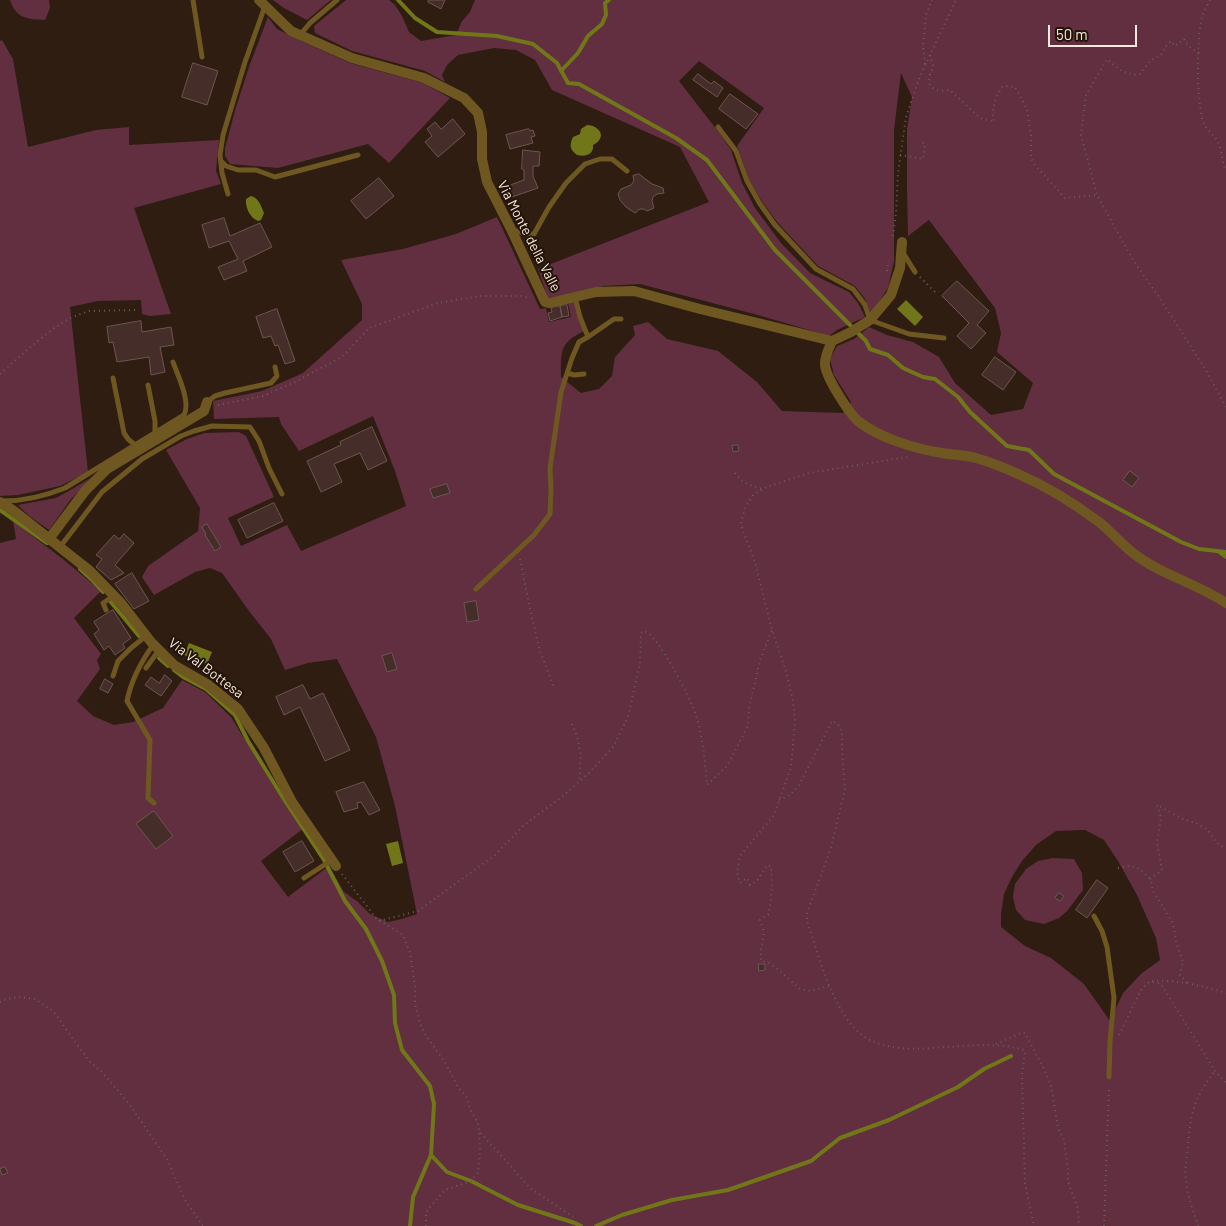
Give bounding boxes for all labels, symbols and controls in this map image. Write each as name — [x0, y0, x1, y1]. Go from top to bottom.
scale bar — [1051, 15, 1140, 47]
text: 50 m — [1056, 25, 1088, 43]
street label: Via Monte della Valle — [494, 178, 564, 294]
street label: Via Val Bottesa — [165, 634, 247, 702]

